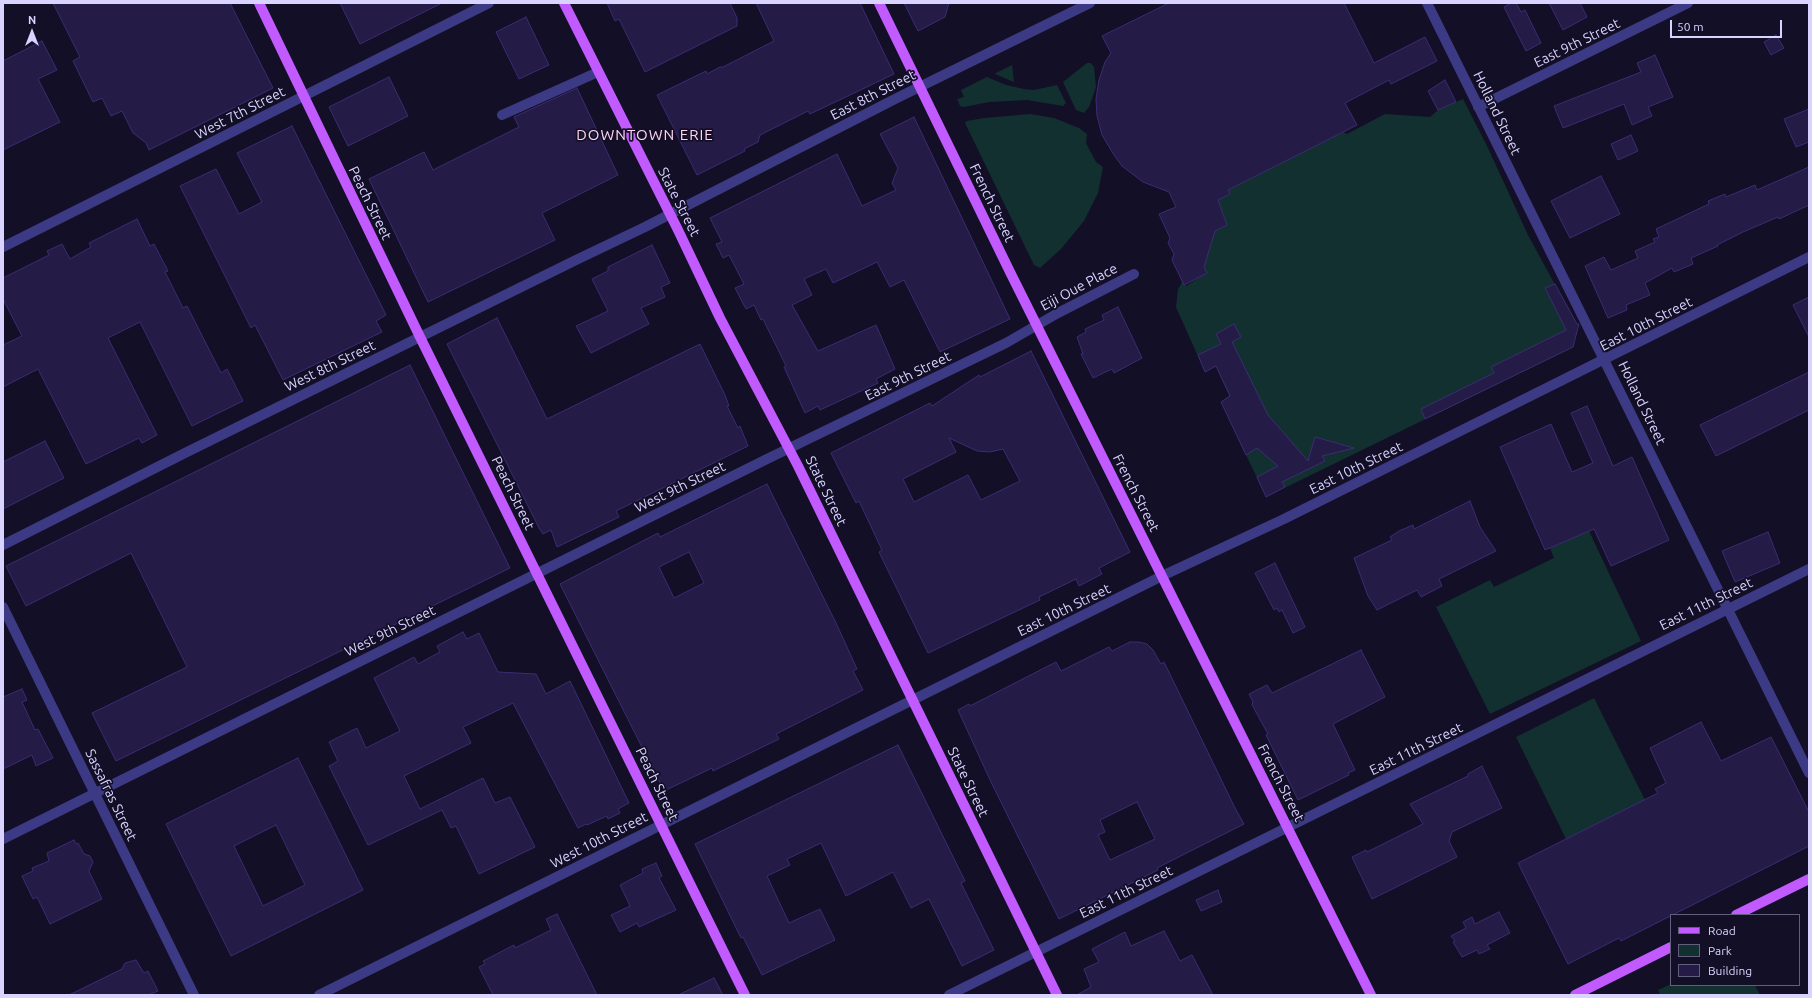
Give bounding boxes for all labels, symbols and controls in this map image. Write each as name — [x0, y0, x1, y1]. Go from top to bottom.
north arrow — [12, 12, 52, 52]
scale bar — [1672, 12, 1784, 38]
text: N — [28, 14, 36, 26]
street label: East 9th Street — [1531, 15, 1623, 71]
text: 50 m — [1677, 20, 1704, 33]
street label: East 8th Street — [828, 66, 918, 124]
street label: Holland Street — [1470, 68, 1524, 158]
street label: West 7th Street — [192, 83, 288, 143]
district label: DOWNTOWN ERIE — [576, 126, 714, 144]
street label: French Street — [966, 161, 1018, 245]
street label: Peach Street — [345, 163, 395, 243]
street label: State Street — [654, 165, 704, 239]
street label: Eiji Oue Place — [1038, 260, 1120, 314]
street label: East 10th Street — [1597, 293, 1695, 355]
street label: West 8th Street — [282, 337, 378, 395]
street label: East 9th Street — [862, 348, 954, 404]
street label: Holland Street — [1615, 358, 1669, 448]
street label: East 10th Street — [1307, 438, 1405, 498]
street label: French Street — [1109, 451, 1163, 535]
street label: Peach Street — [488, 453, 538, 533]
street label: State Street — [802, 453, 850, 529]
street label: West 9th Street — [632, 458, 728, 516]
street label: East 11th Street — [1657, 574, 1755, 634]
street label: East 10th Street — [1015, 580, 1113, 640]
street label: West 9th Street — [342, 602, 438, 660]
street label: East 11th Street — [1367, 719, 1465, 779]
street label: French Street — [1254, 741, 1308, 825]
street label: Peach Street — [632, 744, 682, 824]
street label: State Street — [944, 744, 992, 820]
street label: Sassafras Street — [82, 746, 140, 844]
street label: West 10th Street — [548, 808, 650, 872]
street label: East 11th Street — [1077, 862, 1175, 922]
legend — [1670, 914, 1800, 986]
text: Road — [1708, 924, 1736, 937]
text: Park — [1708, 944, 1732, 957]
text: Building — [1708, 964, 1752, 977]

